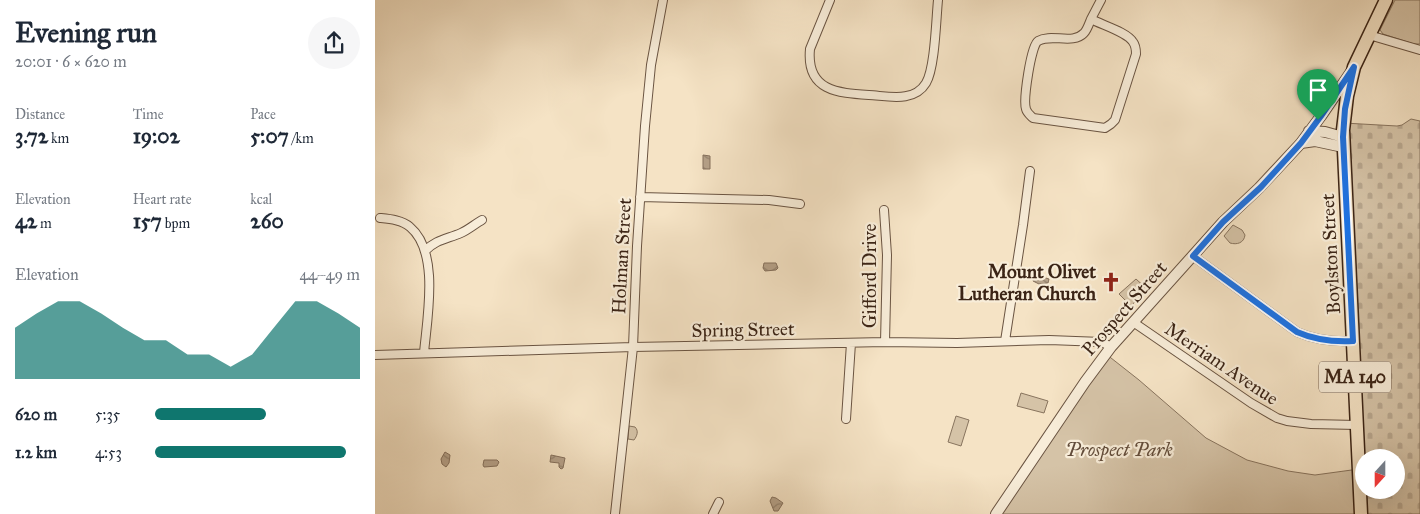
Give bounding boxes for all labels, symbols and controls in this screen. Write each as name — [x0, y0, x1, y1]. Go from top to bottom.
text: Evening run — [15, 15, 157, 50]
button: share — [308, 17, 360, 69]
text: 20:01 · 6 × 620 m — [15, 52, 127, 71]
pin — [1297, 69, 1339, 120]
icon: arrive — [1304, 76, 1332, 104]
text: Distance — [15, 106, 65, 123]
text: Time — [133, 106, 164, 123]
text: Pace — [250, 106, 276, 123]
text: 3.72 — [15, 123, 48, 149]
text: 19:02 — [133, 123, 180, 149]
text: 5:07 — [250, 123, 289, 149]
text: km — [48, 130, 69, 147]
text: /km — [289, 130, 314, 147]
text: Elevation — [15, 191, 71, 208]
text: Heart rate — [133, 191, 192, 208]
text: kcal — [250, 191, 272, 208]
street label: Boylston Street — [1316, 193, 1345, 315]
street label: Holman Street — [607, 197, 636, 315]
text: 42 — [15, 208, 37, 234]
text: 157 — [133, 208, 162, 234]
text: 260 — [250, 208, 284, 234]
text: m — [37, 215, 52, 232]
text: bpm — [162, 215, 190, 232]
street label: Gifford Drive — [858, 224, 881, 328]
street label: Prospect Street — [1077, 256, 1172, 360]
place label: Mount Olivet Lutheran Church — [958, 260, 1096, 305]
text: Elevation — [15, 265, 79, 284]
text: 44–49 m — [299, 265, 360, 284]
church icon: Mount Olivet Lutheran Church — [1100, 271, 1122, 293]
street label: Spring Street — [691, 317, 795, 343]
street label: Merriam Avenue — [1161, 317, 1283, 410]
road number: MA 140 — [1319, 362, 1391, 392]
text: 620 m — [15, 405, 57, 424]
text: 5:35 — [95, 405, 120, 424]
park label: Prospect Park — [1065, 438, 1173, 462]
text: 1.2 km — [15, 443, 57, 462]
text: 4:53 — [95, 443, 122, 462]
north arrow — [1355, 449, 1405, 499]
map controls — [1355, 449, 1405, 499]

